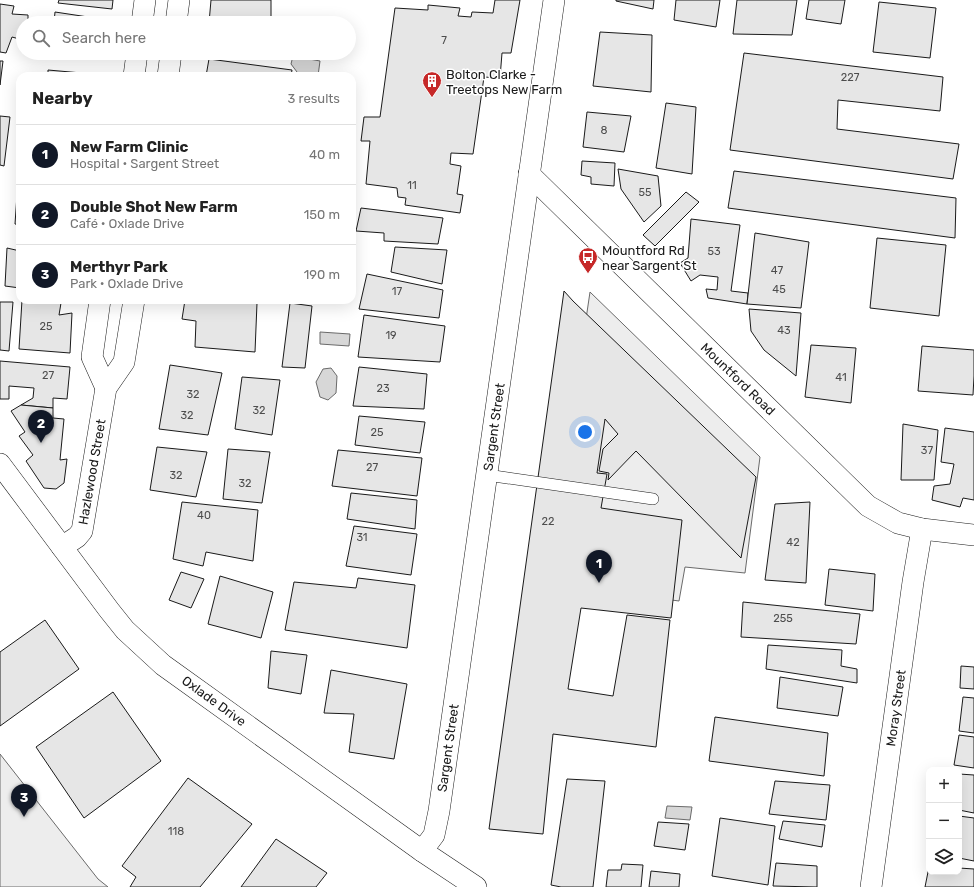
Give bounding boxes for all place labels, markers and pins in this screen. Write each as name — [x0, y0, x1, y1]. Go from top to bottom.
place label: Bolton Clarke - Treetops New Farm — [446, 67, 562, 97]
building icon: Bolton Clarke - Treetops New Farm — [421, 70, 443, 98]
place label: Mountford Rd near Sargent St — [602, 243, 697, 274]
bus stop icon: Mountford Rd near Sargent St — [577, 246, 599, 274]
pin: 2 — [28, 410, 54, 443]
pin: 1 — [586, 550, 612, 583]
pin: 3 — [11, 784, 37, 817]

